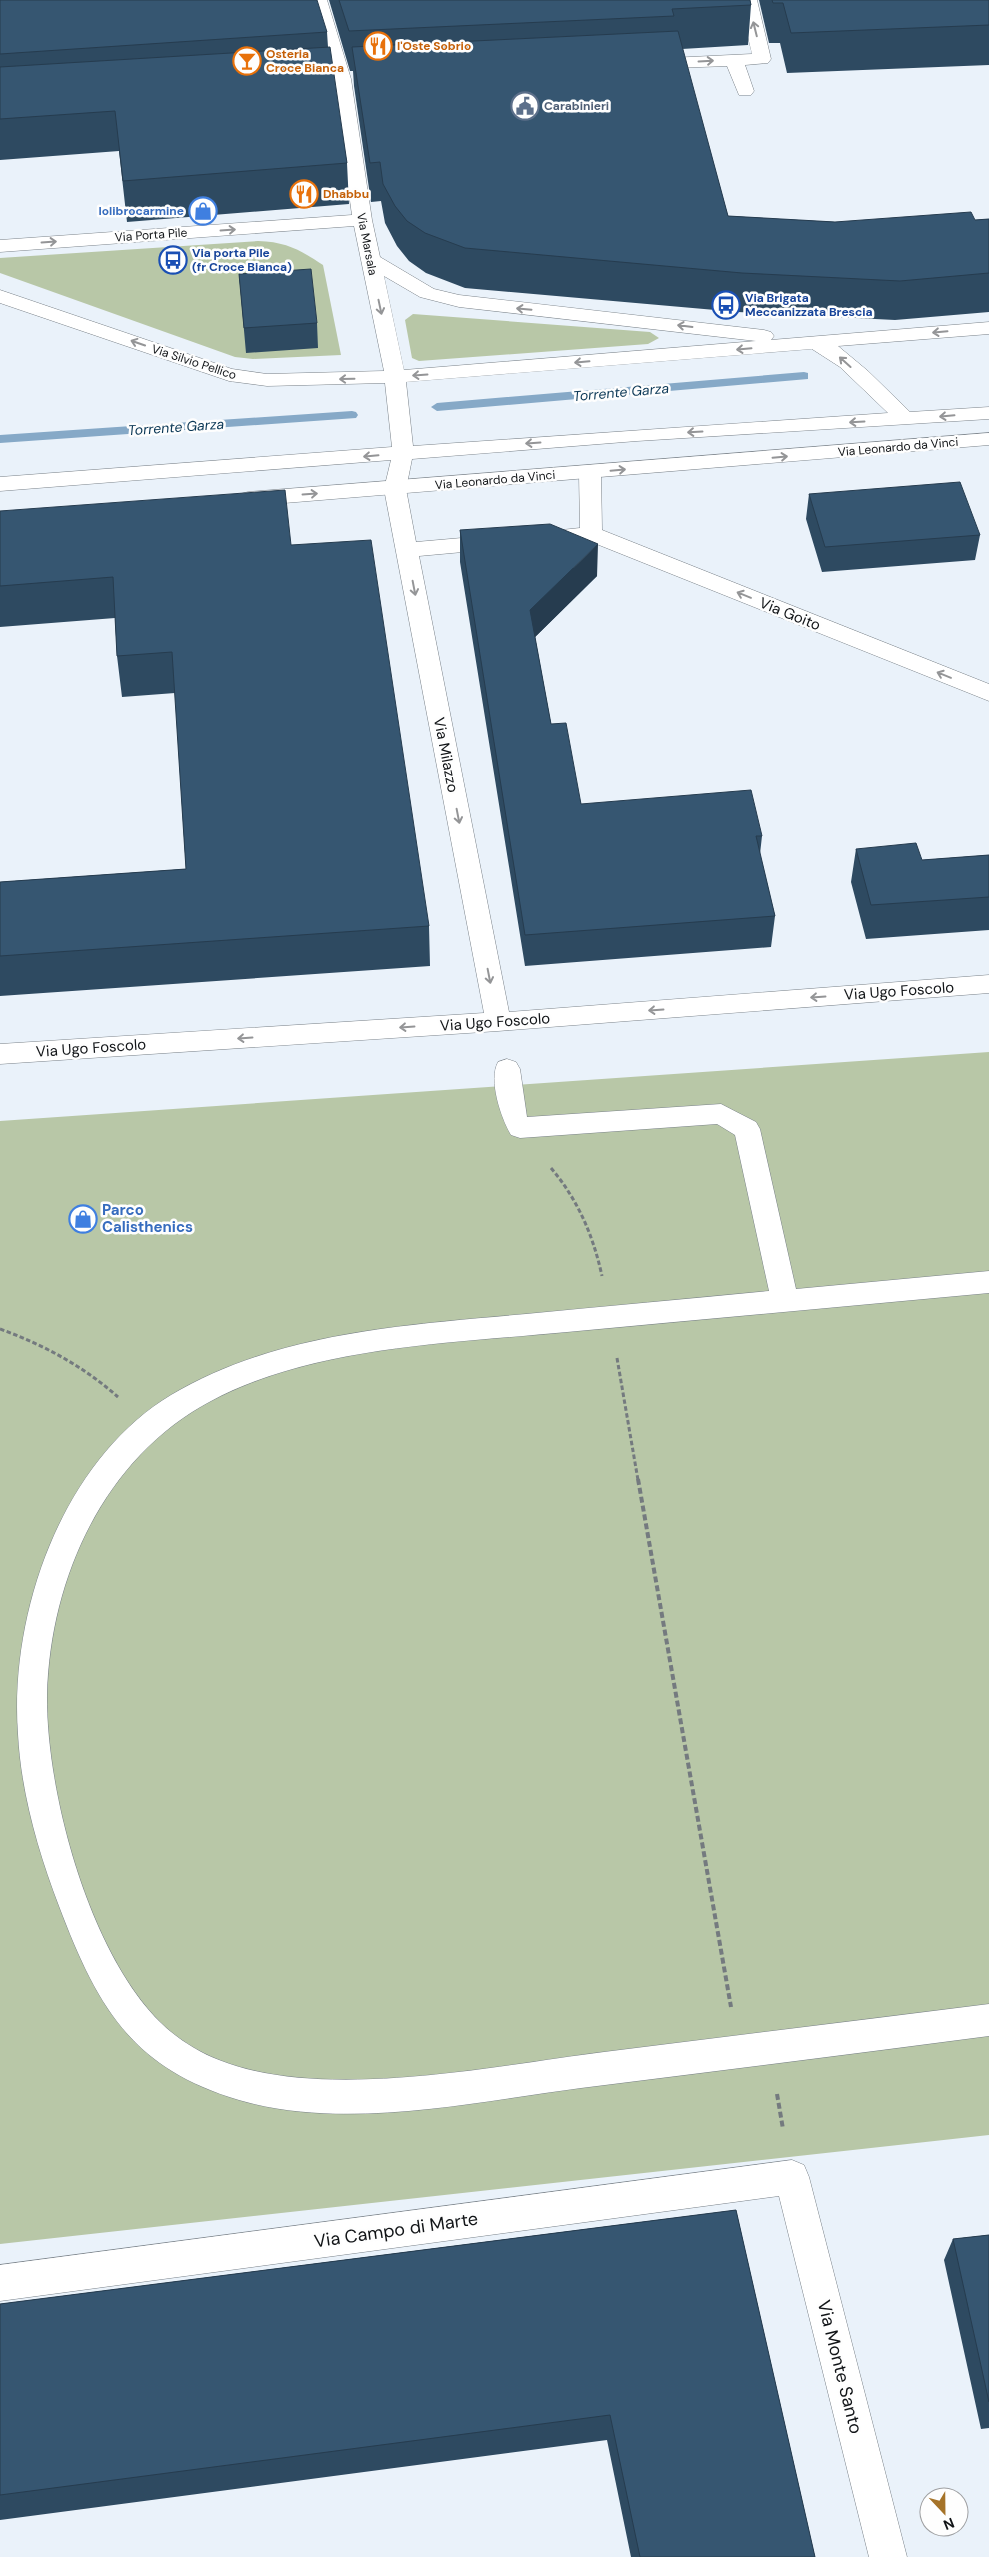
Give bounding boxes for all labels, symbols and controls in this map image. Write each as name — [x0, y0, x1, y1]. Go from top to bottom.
one-way arrow — [750, 22, 759, 38]
restaurant icon: l'Oste Sobrio — [363, 31, 393, 61]
place label: l'Oste Sobrio — [397, 38, 471, 54]
bar icon: Osteria Croce Bianca — [232, 46, 262, 76]
place label: Osteria Croce Bianca — [266, 46, 344, 76]
one-way arrow — [698, 57, 714, 66]
public building icon: Carabinieri — [510, 91, 540, 121]
place label: Carabinieri — [544, 98, 609, 114]
restaurant icon: Dhabbu — [289, 179, 319, 209]
place label: Dhabbu — [323, 186, 369, 202]
shop icon: Iolibrocarmine — [188, 196, 218, 226]
place label: Iolibrocarmine — [98, 203, 184, 219]
street label: Via Marsala — [353, 211, 381, 277]
street label: Via Porta Pile — [114, 224, 188, 246]
one-way arrow — [220, 225, 236, 234]
one-way arrow — [40, 238, 56, 247]
bus stop icon: Via porta Pile (fr Croce Bianca) — [158, 245, 188, 275]
place label: Via porta Pile (fr Croce Bianca) — [192, 245, 292, 275]
bus stop icon: Via Brigata Meccanizzata Brescia — [711, 290, 741, 320]
place label: Via Brigata Meccanizzata Brescia — [745, 290, 873, 320]
one-way arrow — [376, 299, 386, 315]
one-way arrow — [516, 304, 532, 314]
one-way arrow — [678, 321, 694, 331]
one-way arrow — [933, 328, 949, 337]
one-way arrow — [130, 338, 146, 347]
street label: Via Silvio Pellico — [150, 341, 238, 383]
one-way arrow — [736, 344, 752, 354]
one-way arrow — [838, 356, 851, 368]
one-way arrow — [574, 357, 590, 367]
one-way arrow — [412, 371, 428, 380]
one-way arrow — [339, 374, 355, 384]
water label: Torrente Garza — [572, 379, 670, 405]
one-way arrow — [940, 411, 956, 421]
water label: Torrente Garza — [127, 415, 225, 439]
one-way arrow — [849, 418, 865, 427]
one-way arrow — [687, 427, 703, 436]
street label: Via Leonardo da Vinci — [837, 434, 959, 460]
one-way arrow — [525, 439, 541, 448]
one-way arrow — [363, 451, 379, 460]
one-way arrow — [772, 452, 788, 461]
one-way arrow — [610, 465, 626, 475]
street label: Via Leonardo da Vinci — [434, 467, 556, 493]
one-way arrow — [302, 490, 318, 499]
one-way arrow — [410, 580, 420, 596]
one-way arrow — [737, 590, 752, 599]
street label: Via Goito — [756, 593, 824, 635]
one-way arrow — [937, 670, 952, 679]
street label: Via Milazzo — [429, 716, 463, 794]
one-way arrow — [454, 808, 463, 824]
one-way arrow — [484, 967, 494, 983]
street label: Via Ugo Foscolo — [843, 977, 955, 1005]
one-way arrow — [811, 993, 827, 1002]
one-way arrow — [648, 1005, 664, 1014]
street label: Via Ugo Foscolo — [439, 1008, 551, 1036]
one-way arrow — [399, 1023, 415, 1032]
one-way arrow — [237, 1033, 253, 1043]
street label: Via Ugo Foscolo — [35, 1034, 147, 1062]
place label: Parco Calisthenics — [102, 1200, 193, 1237]
shop icon: Parco Calisthenics — [68, 1204, 98, 1234]
street label: Via Campo di Marte — [312, 2207, 480, 2253]
street label: Via Monte Santo — [812, 2298, 868, 2436]
north arrow — [919, 2487, 969, 2537]
text: N — [941, 2514, 957, 2534]

